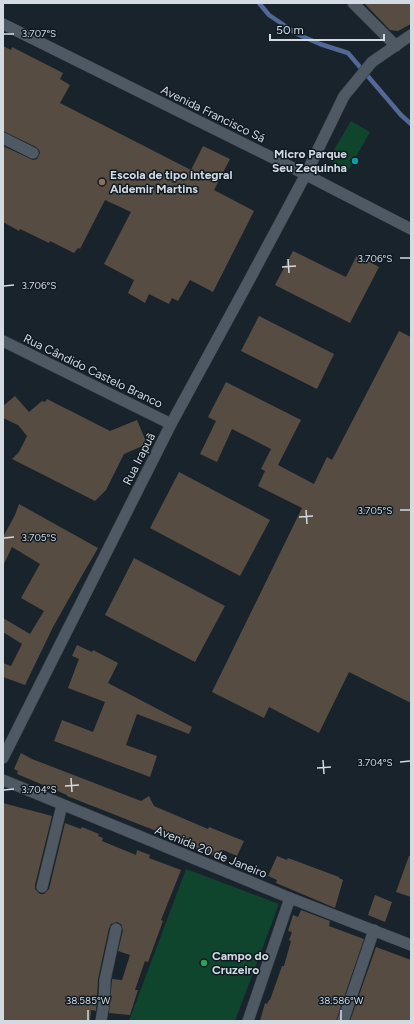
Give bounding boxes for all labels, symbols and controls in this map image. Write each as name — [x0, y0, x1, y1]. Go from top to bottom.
scale bar — [270, 16, 384, 42]
text: 50 m — [276, 23, 304, 37]
text: 3.707°S — [22, 27, 56, 40]
street label: Avenida Francisco Sá — [159, 83, 267, 145]
place label: Micro Parque Seu Zequinha — [272, 147, 347, 175]
marker: Micro Parque Seu Zequinha — [350, 156, 360, 166]
place label: Escola de tipo integral Aldemir Martins — [110, 168, 233, 196]
marker: Escola de tipo integral Aldemir Martins — [97, 177, 107, 187]
text: 3.706°S — [358, 252, 392, 265]
text: 3.706°S — [22, 279, 56, 292]
street label: Rua Cândido Castelo Branco — [21, 331, 165, 411]
street label: Rua Irapuã — [120, 431, 158, 487]
text: 3.705°S — [358, 504, 392, 517]
text: 3.705°S — [22, 531, 56, 544]
text: 3.704°S — [357, 756, 393, 769]
text: 3.704°S — [21, 783, 57, 796]
street label: Avenida 20 de Janeiro — [153, 823, 269, 881]
place label: Campo do Cruzeiro — [212, 949, 269, 977]
marker: Campo do Cruzeiro — [199, 958, 209, 968]
text: 38.585°W — [66, 994, 111, 1007]
text: 38.586°W — [319, 994, 364, 1007]

